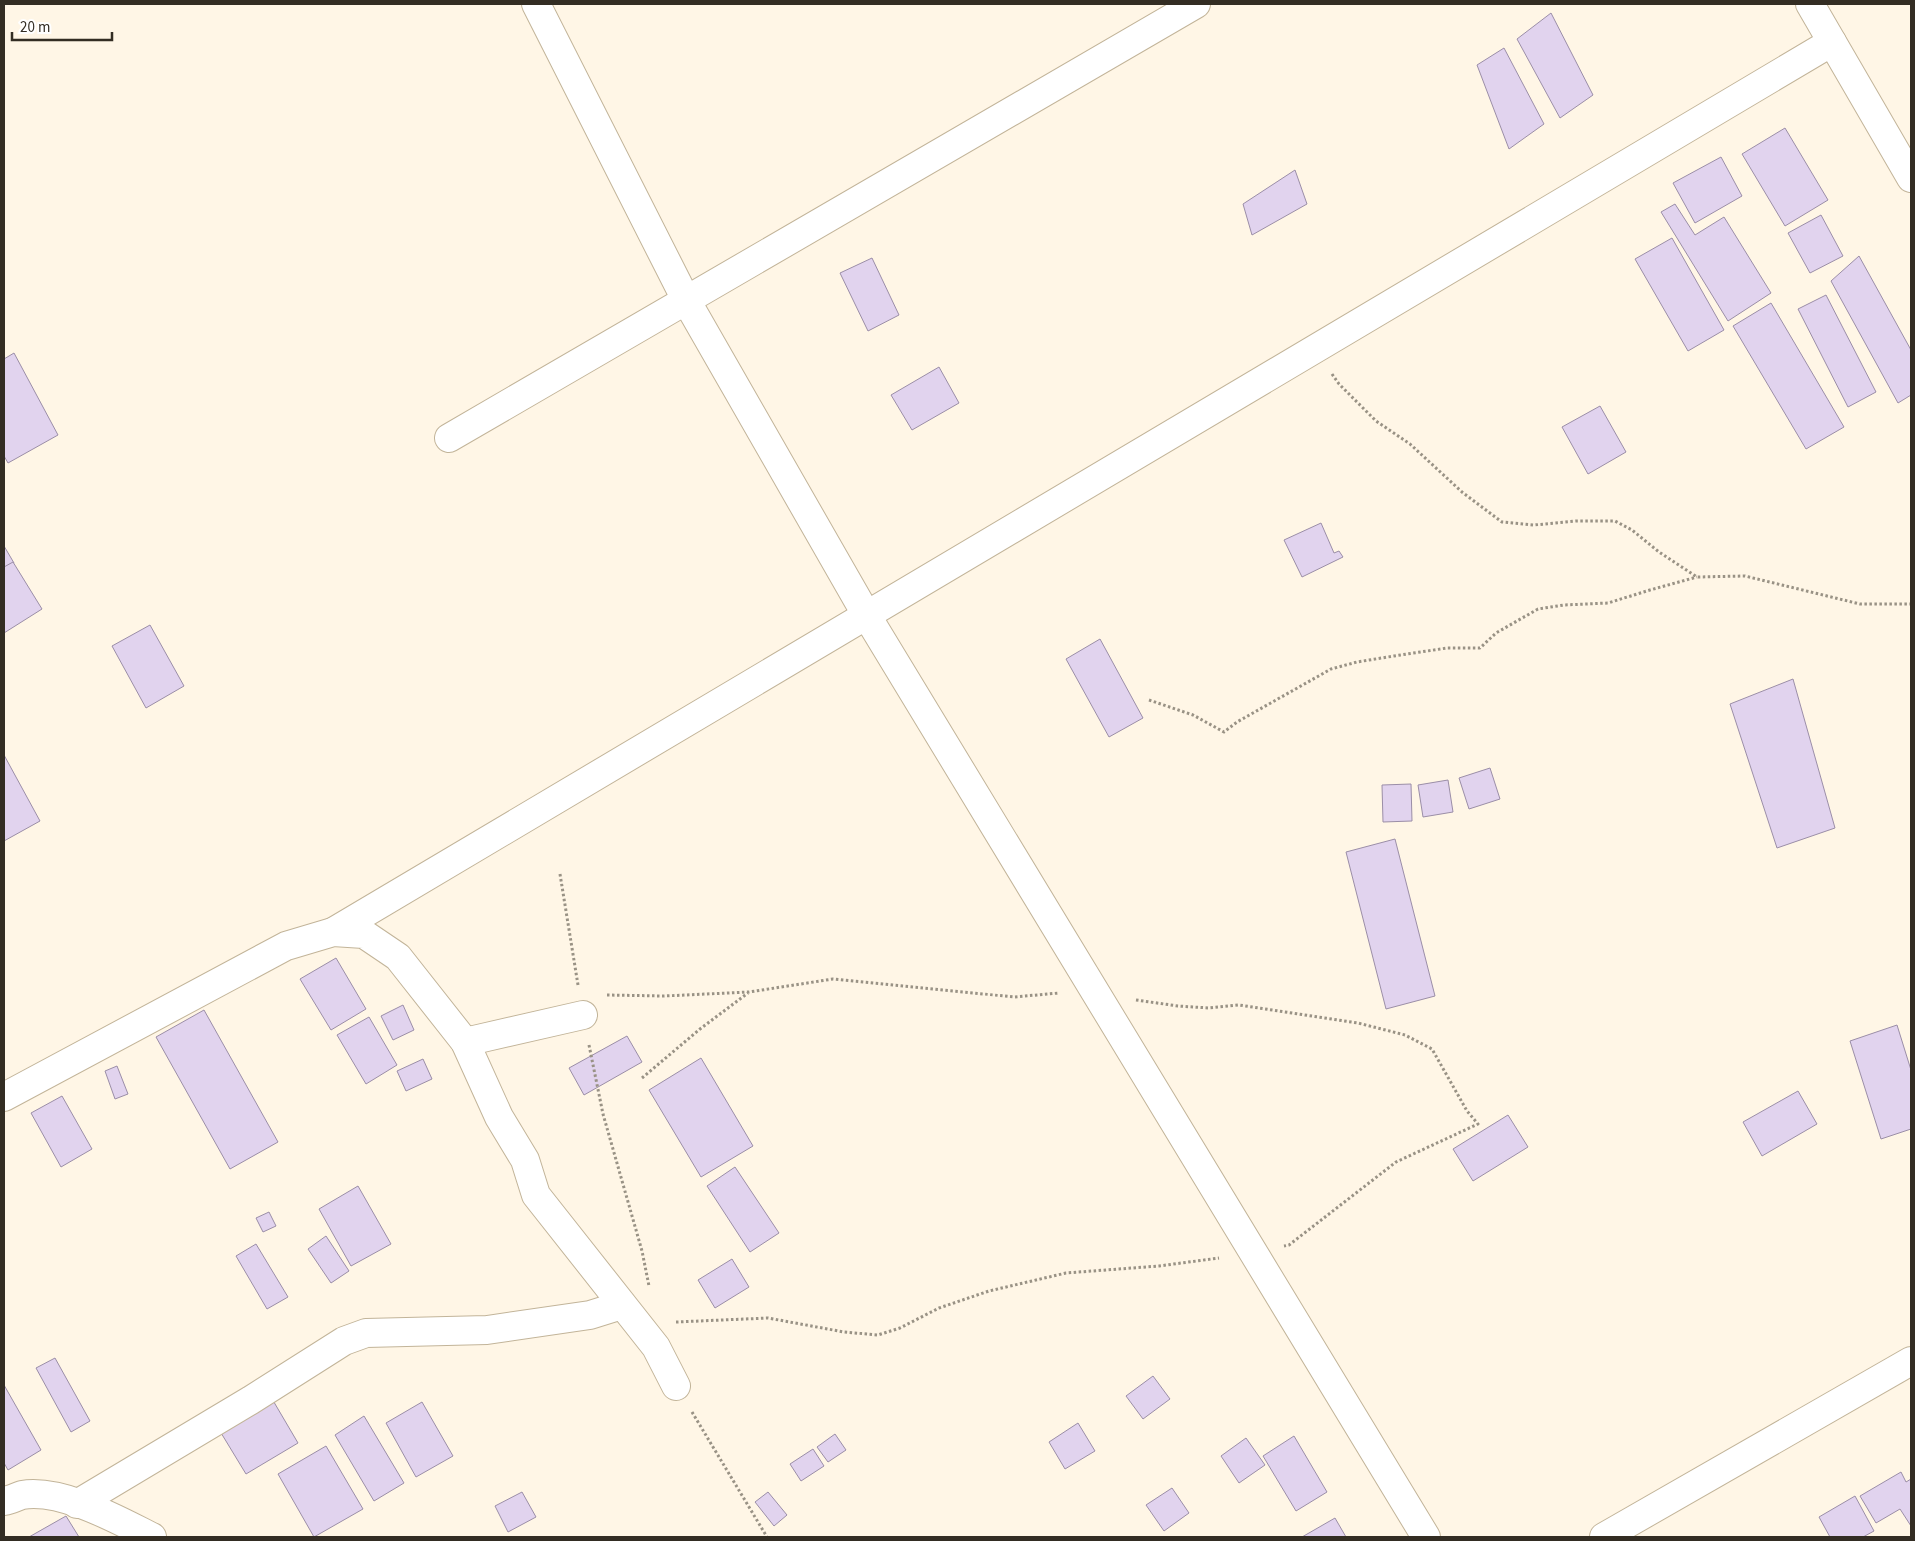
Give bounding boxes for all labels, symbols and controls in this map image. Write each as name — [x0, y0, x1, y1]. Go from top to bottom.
scale bar — [12, 10, 112, 42]
text: 20 m — [20, 17, 50, 38]

